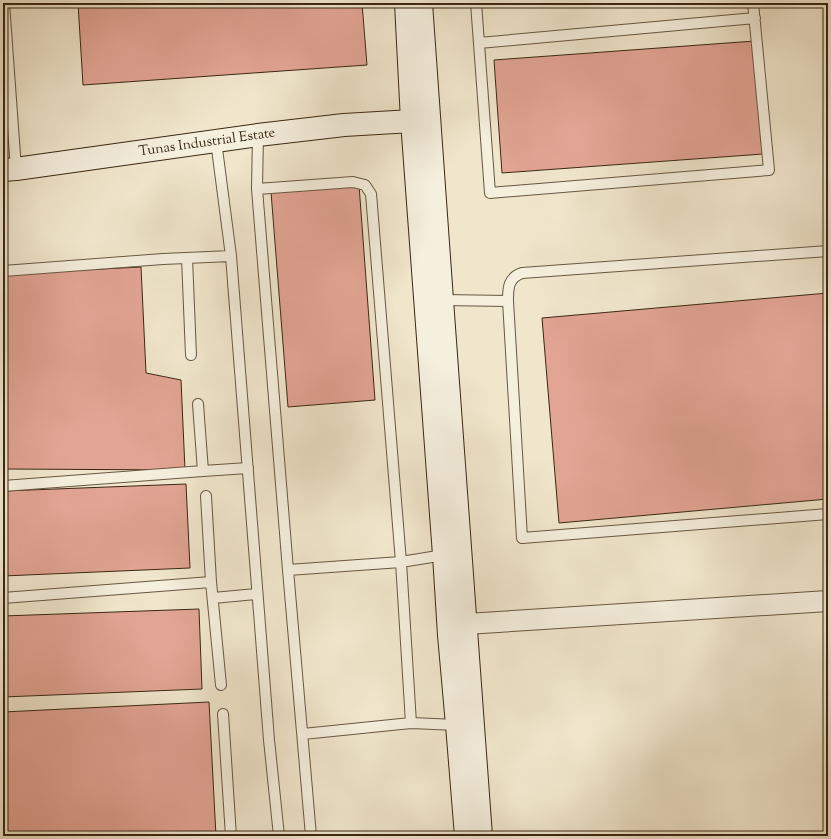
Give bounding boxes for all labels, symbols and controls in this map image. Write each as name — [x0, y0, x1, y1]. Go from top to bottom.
street label: Tunas Industrial Estate — [137, 124, 277, 162]

